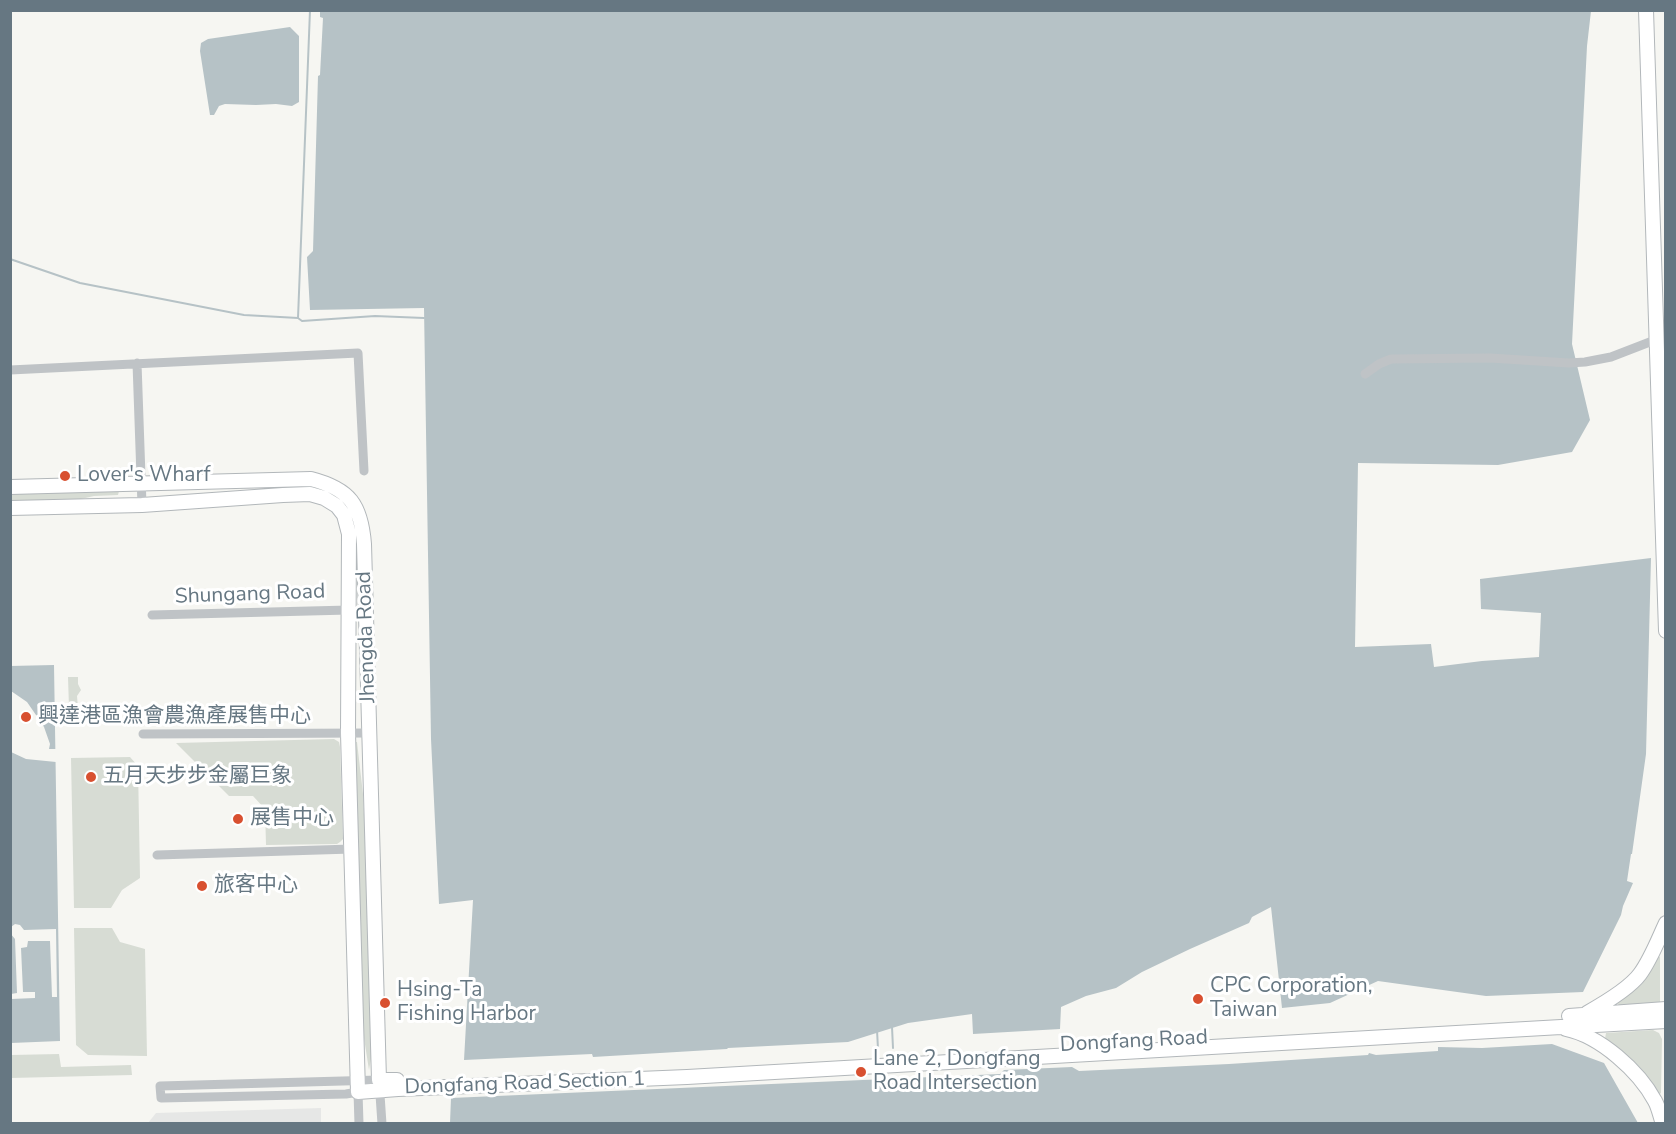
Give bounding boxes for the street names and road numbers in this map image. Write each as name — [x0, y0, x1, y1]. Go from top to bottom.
street label: Jhengda Road — [352, 571, 382, 703]
street label: Shungang Road — [174, 580, 326, 610]
street label: Dongfang Road — [1059, 1026, 1209, 1058]
street label: Dongfang Road Section 1 — [404, 1067, 646, 1101]

